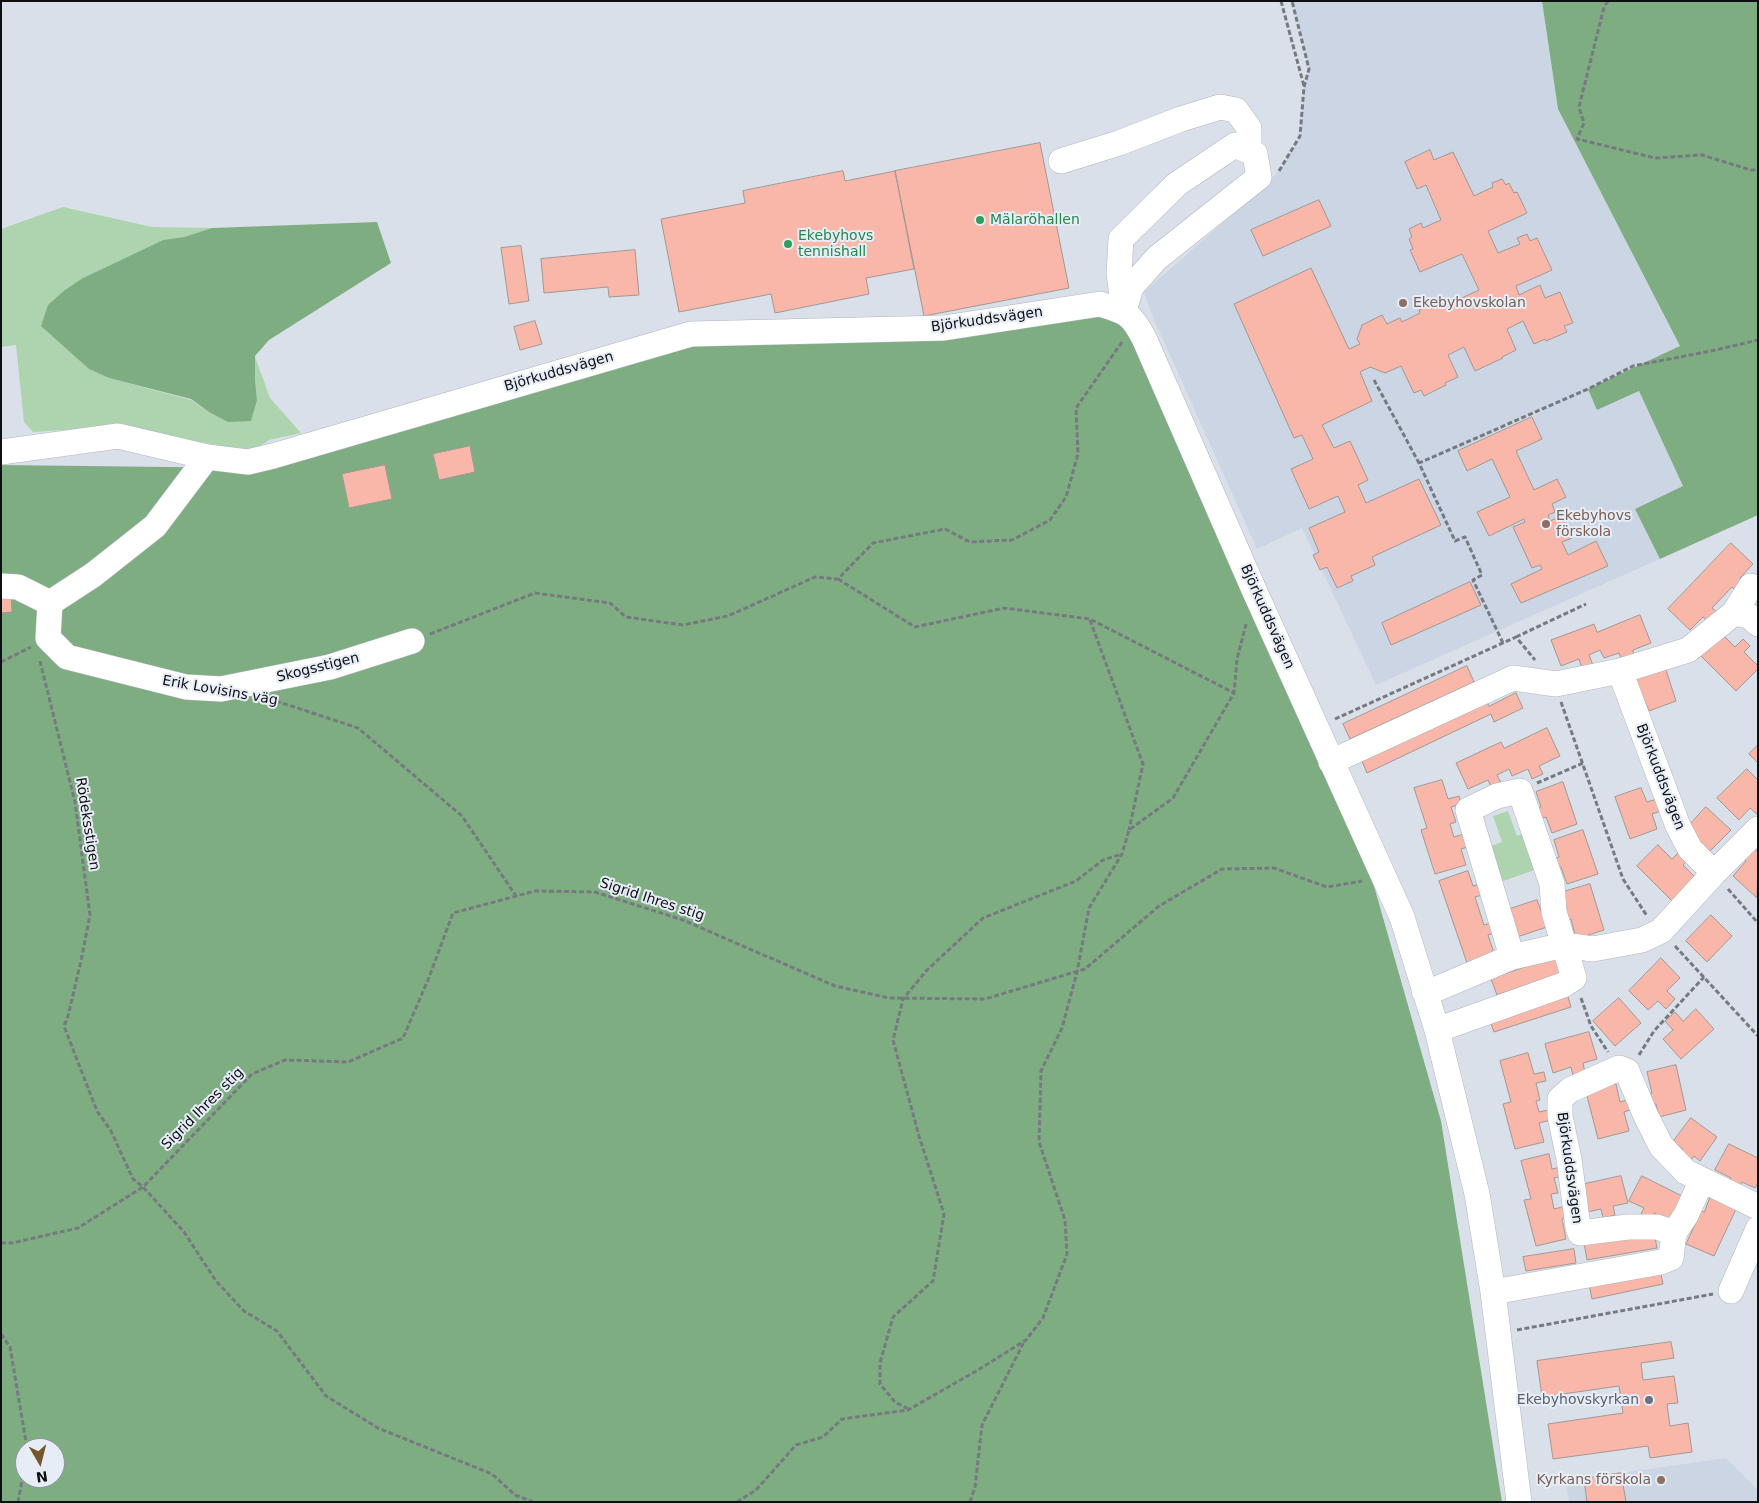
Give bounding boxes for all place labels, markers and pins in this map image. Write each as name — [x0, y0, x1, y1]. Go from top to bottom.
place label: Mälaröhallen — [990, 212, 1080, 228]
marker: Mälaröhallen — [974, 214, 986, 226]
place label: Ekebyhovs tennishall — [798, 228, 873, 260]
marker: Ekebyhovs tennishall — [782, 238, 794, 250]
place label: Ekebyhovskolan — [1413, 295, 1526, 311]
marker: Ekebyhovskolan — [1397, 297, 1409, 309]
place label: Ekebyhovs förskola — [1556, 508, 1631, 540]
marker: Ekebyhovs förskola — [1540, 518, 1552, 530]
place label: Ekebyhovskyrkan — [1517, 1392, 1639, 1408]
marker: Ekebyhovskyrkan — [1643, 1394, 1655, 1406]
place label: Kyrkans förskola — [1537, 1472, 1651, 1488]
marker: Kyrkans förskola — [1655, 1474, 1667, 1486]

